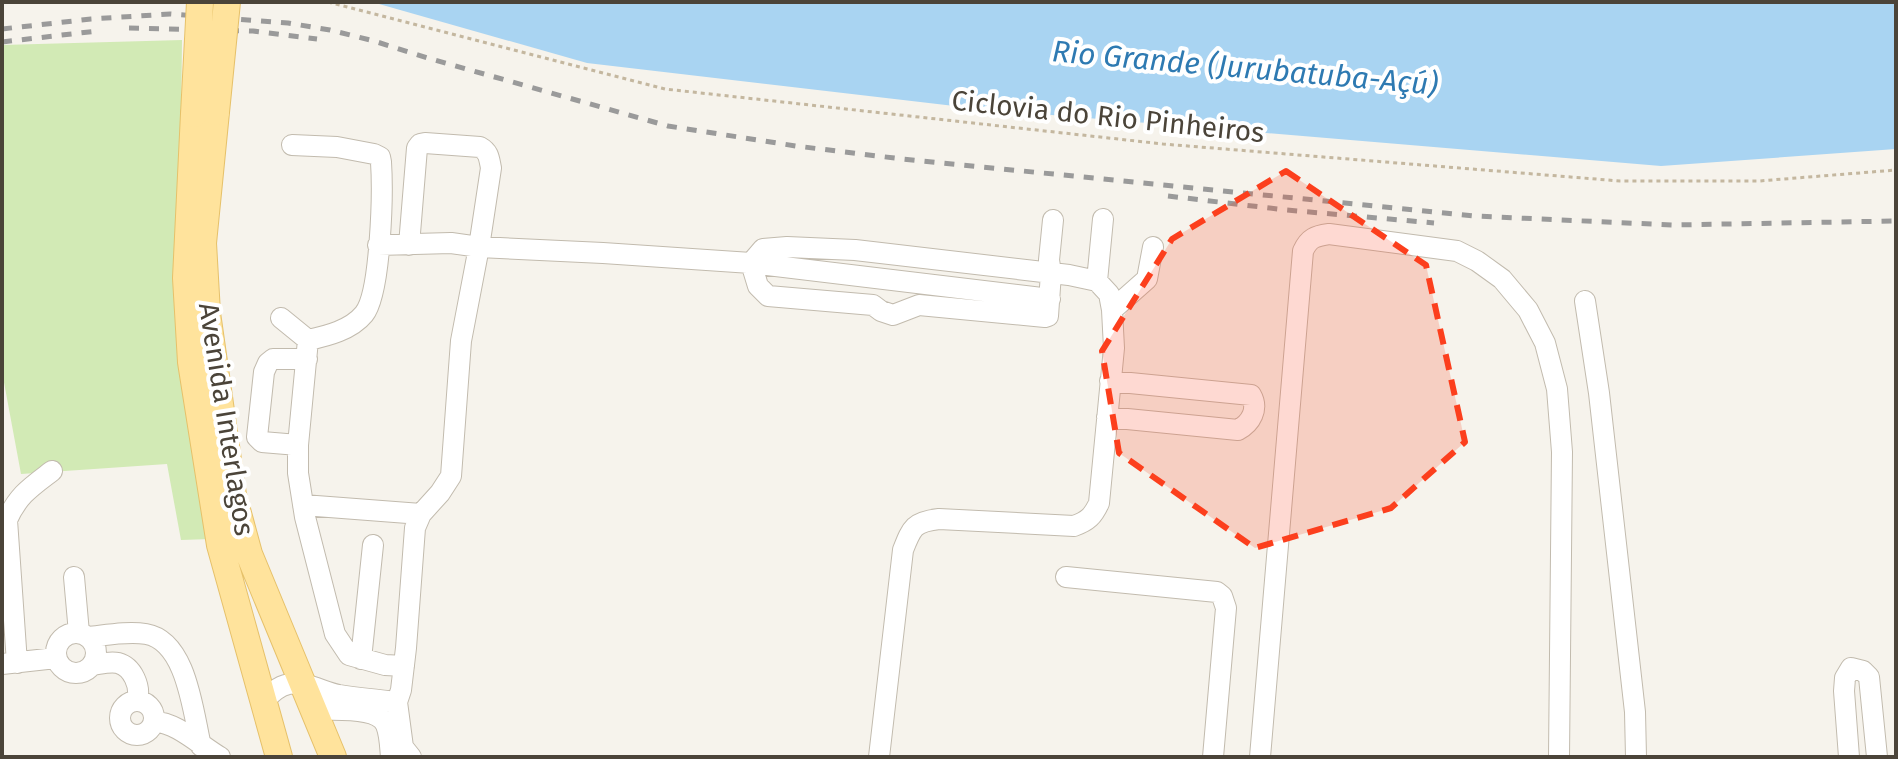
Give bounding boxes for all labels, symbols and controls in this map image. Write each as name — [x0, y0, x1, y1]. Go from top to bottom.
water label: Rio Grande (Jurubatuba-Açú) — [1051, 33, 1439, 103]
street label: Ciclovia do Rio Pinheiros — [950, 84, 1266, 149]
street label: Avenida Interlagos — [192, 300, 261, 538]

